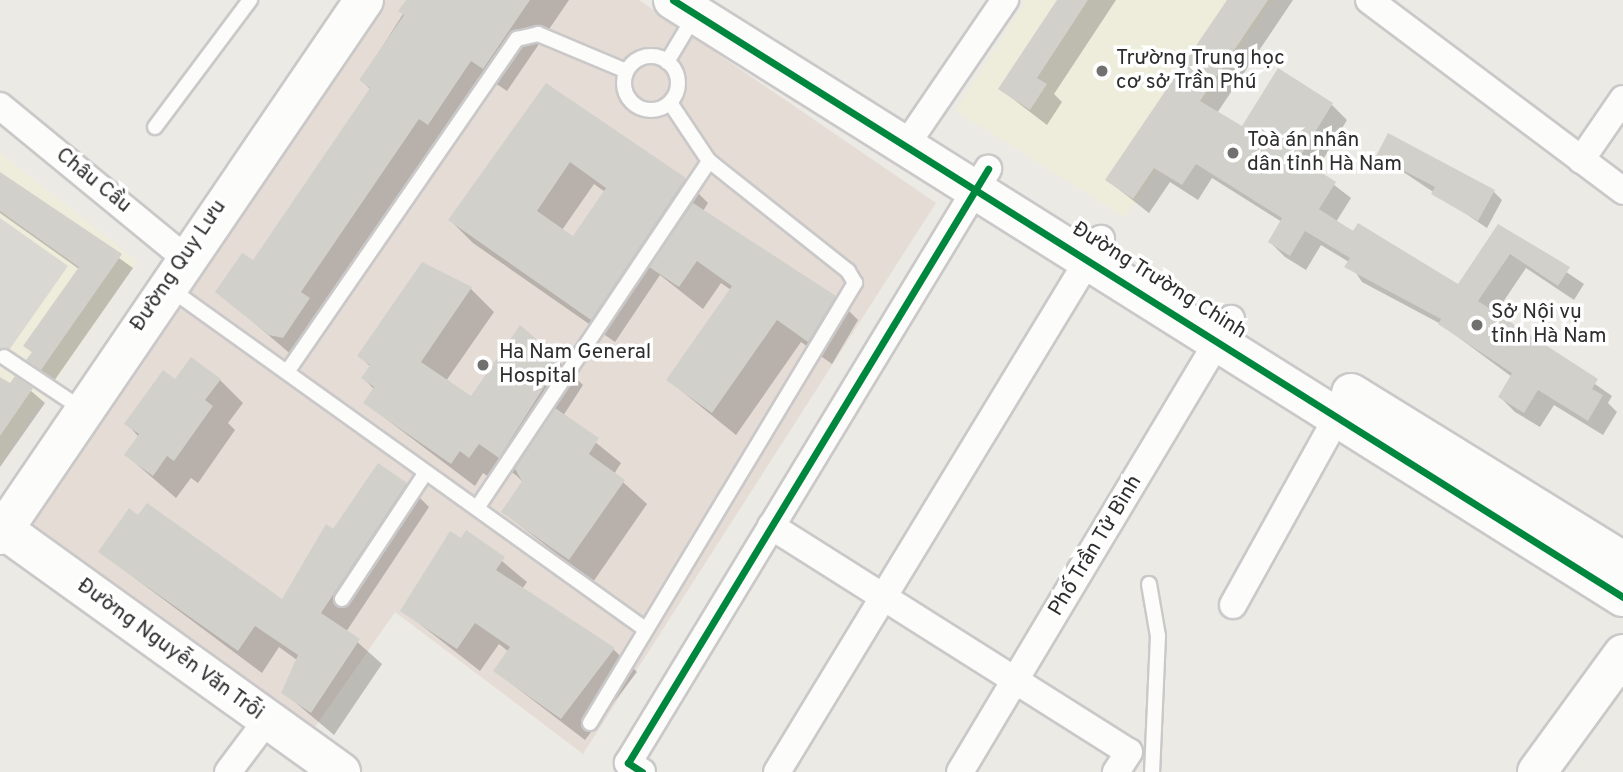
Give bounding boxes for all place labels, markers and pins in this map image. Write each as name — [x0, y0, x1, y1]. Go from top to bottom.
place label: Trường Trung học cơ sở Trần Phú — [1116, 46, 1286, 96]
marker: Trường Trung học cơ sở Trần Phú — [1094, 63, 1110, 79]
place label: Toà án nhân dân tỉnh Hà Nam — [1247, 128, 1402, 178]
marker: Toà án nhân dân tỉnh Hà Nam — [1225, 145, 1241, 161]
place label: Sở Nội vụ tỉnh Hà Nam — [1491, 300, 1606, 350]
marker: Sở Nội vụ tỉnh Hà Nam — [1469, 317, 1485, 333]
place label: Ha Nam General Hospital — [499, 340, 651, 390]
marker: Ha Nam General Hospital — [473, 355, 493, 375]

